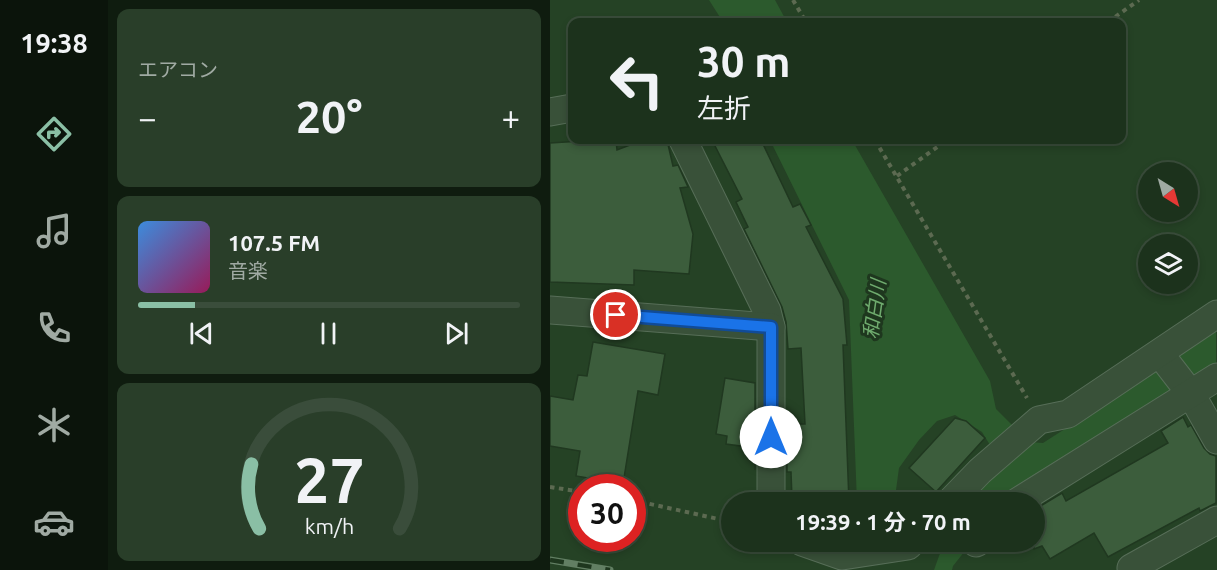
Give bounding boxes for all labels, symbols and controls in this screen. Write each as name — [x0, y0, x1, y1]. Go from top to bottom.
text: 19:38 — [20, 28, 88, 58]
text: 30 m — [697, 38, 791, 85]
icon: left — [598, 42, 676, 120]
text: エアコン — [138, 58, 218, 81]
text: 20° — [296, 91, 362, 142]
text: 左折 — [697, 93, 751, 123]
text: − — [138, 99, 157, 136]
text: + — [501, 99, 520, 136]
icon: directions — [33, 113, 75, 155]
north arrow — [1138, 162, 1198, 222]
map controls — [1138, 162, 1198, 294]
icon: music — [33, 210, 75, 252]
text: 107.5 FM — [228, 230, 320, 255]
button: layers — [1138, 234, 1198, 294]
text: 音楽 — [228, 259, 268, 282]
water label: 和白川 — [858, 276, 890, 340]
pin — [590, 289, 641, 340]
icon: arrive — [599, 298, 632, 331]
icon: phone — [33, 307, 75, 349]
icon: previous — [185, 317, 218, 350]
icon: pause — [312, 317, 345, 350]
icon: next — [440, 317, 473, 350]
icon: climate — [33, 404, 75, 446]
position arrow — [739, 405, 803, 469]
text: 27 — [294, 445, 364, 515]
speed limit sign: 30 — [568, 474, 646, 552]
icon: car — [33, 501, 75, 543]
text: 19:39 · 1 分 · 70 m — [795, 509, 971, 534]
text: km/h — [304, 514, 354, 538]

